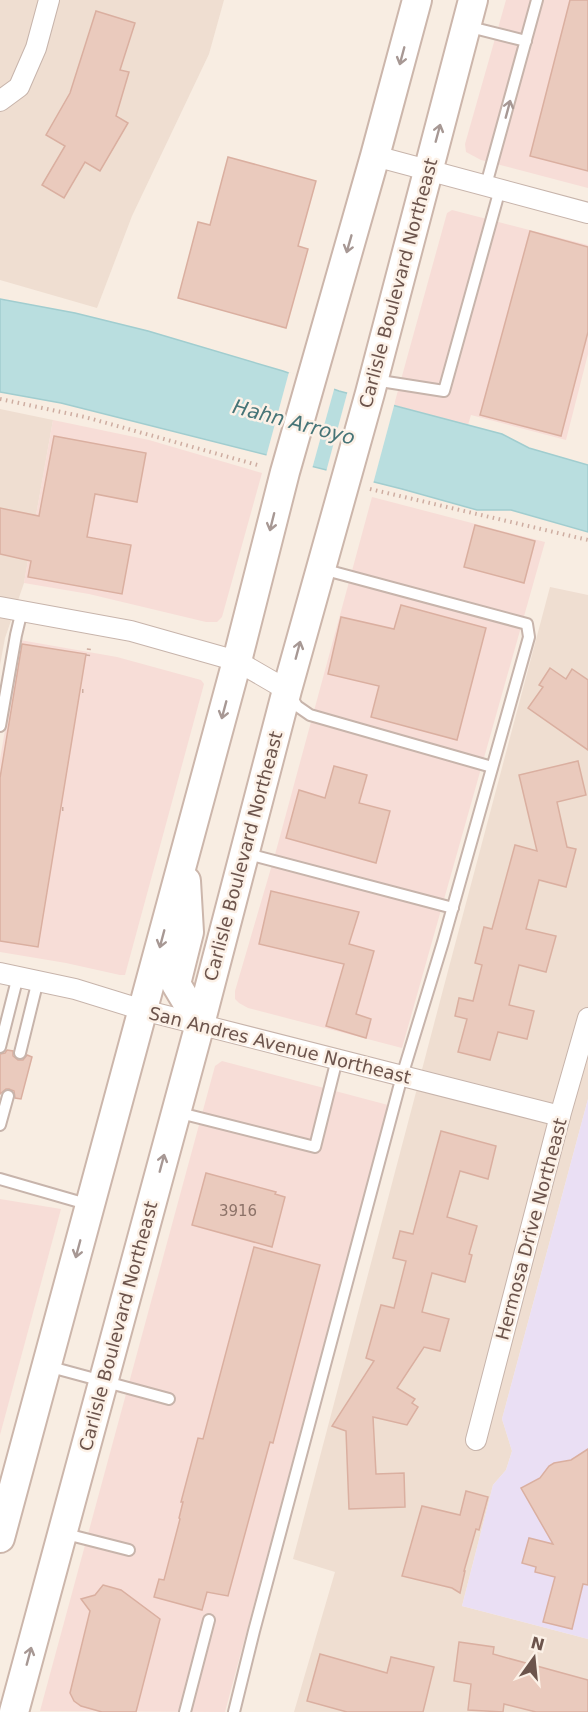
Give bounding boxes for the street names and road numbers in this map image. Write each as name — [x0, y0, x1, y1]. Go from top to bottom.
street label: Carlisle Boulevard Northeast — [354, 156, 442, 410]
street label: Carlisle Boulevard Northeast — [199, 729, 287, 983]
street label: San Andres Avenue Northeast — [147, 1002, 413, 1088]
street label: Hermosa Drive Northeast — [491, 1116, 571, 1342]
street label: Carlisle Boulevard Northeast — [74, 1199, 162, 1453]

